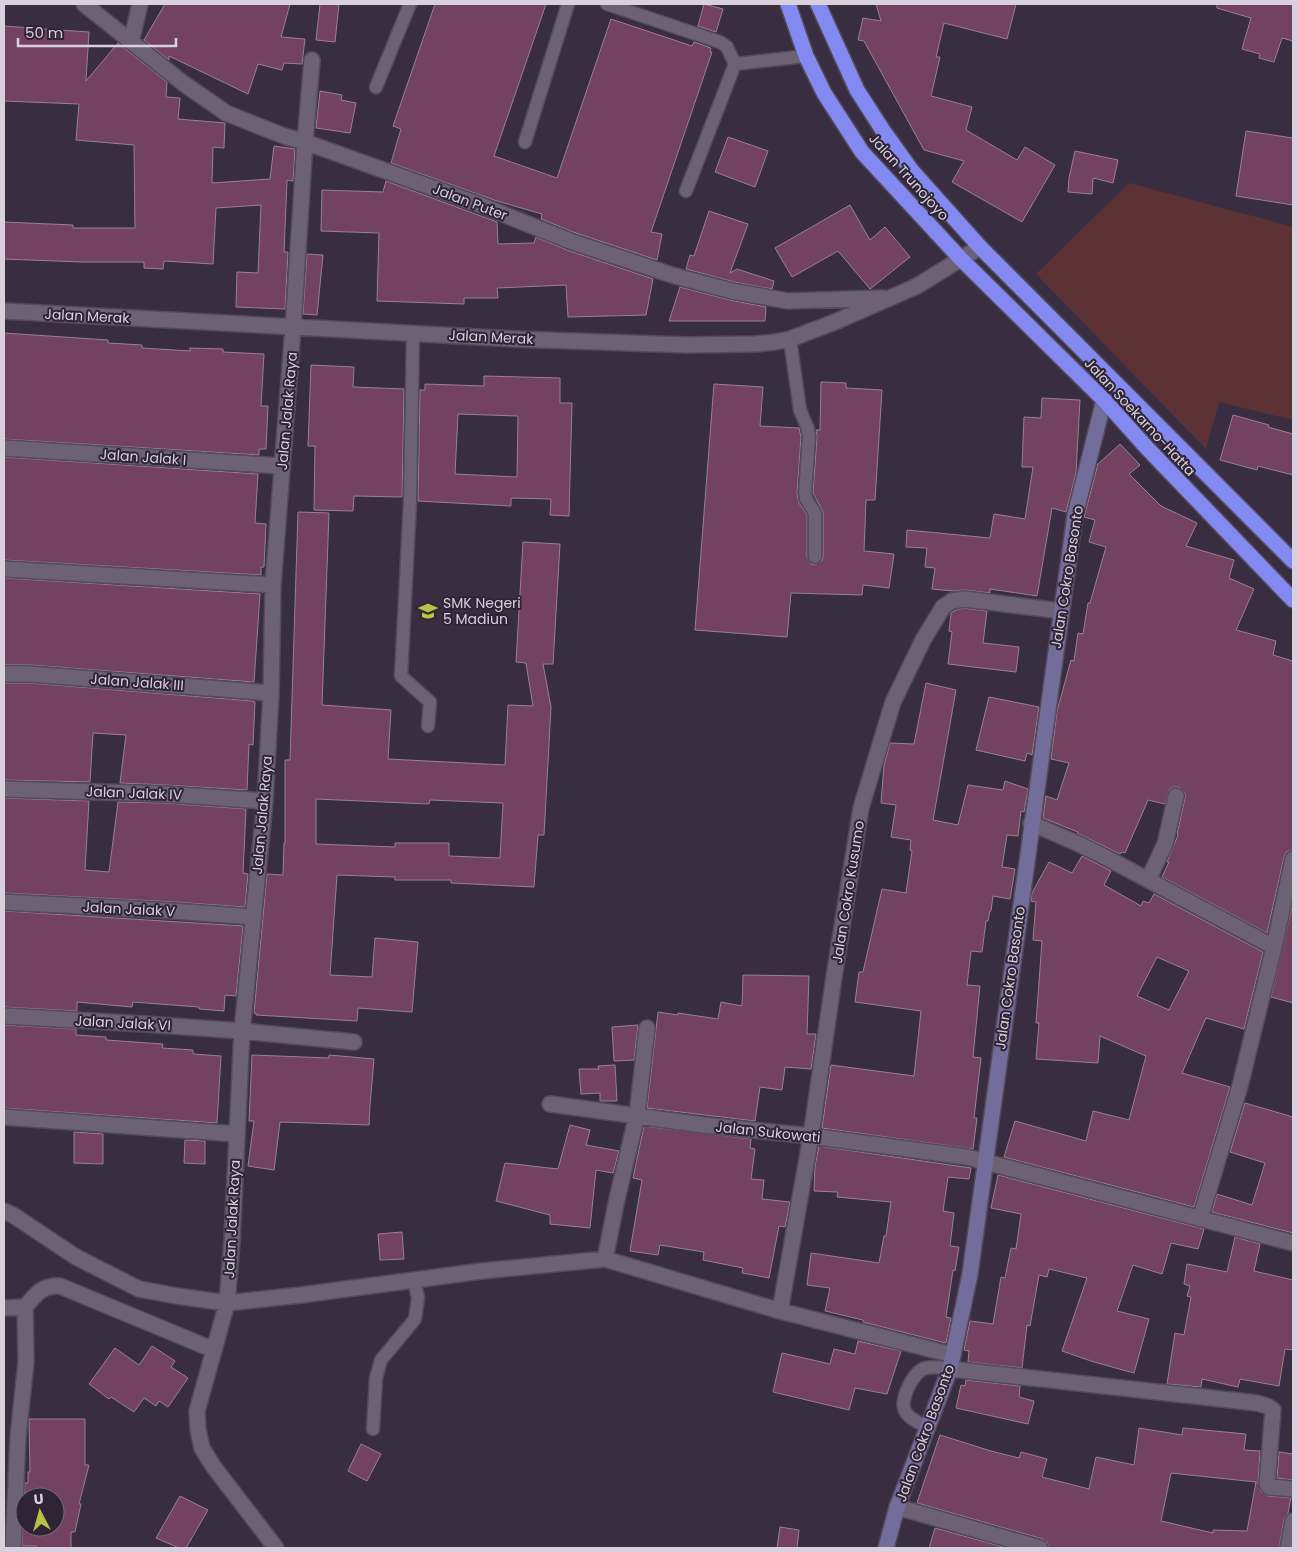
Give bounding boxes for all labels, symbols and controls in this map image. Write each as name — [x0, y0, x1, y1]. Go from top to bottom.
scale bar — [18, 15, 175, 47]
text: 50 m — [25, 22, 63, 43]
street label: Jalan Trunojoyo — [864, 129, 954, 225]
street label: Jalan Puter — [430, 179, 510, 225]
street label: Jalan Merak — [44, 304, 131, 328]
street label: Jalan Merak — [448, 325, 535, 349]
street label: Jalan Jalak Raya — [272, 351, 302, 471]
street label: Jalan Soekarno-Hatta — [1080, 354, 1200, 480]
street label: Jalan Jalak I — [99, 444, 187, 470]
street label: Jalan Cokro Basonto — [1046, 504, 1088, 650]
place label: SMK Negeri 5 Madiun — [443, 593, 521, 629]
school or university icon: SMK Negeri 5 Madiun — [417, 600, 439, 622]
street label: Jalan Jalak III — [90, 669, 184, 695]
street label: Jalan Jalak Raya — [247, 755, 277, 875]
street label: Jalan Jalak IV — [86, 781, 183, 805]
street label: Jalan Cokro Kusumo — [827, 819, 869, 965]
street label: Jalan Jalak V — [82, 897, 176, 921]
street label: Jalan Cokro Basonto — [990, 905, 1030, 1051]
street label: Jalan Jalak VI — [74, 1010, 172, 1036]
street label: Jalan Sukowati — [715, 1117, 821, 1147]
street label: Jalan Jalak Raya — [219, 1159, 245, 1279]
street label: Jalan Cokro Basonto — [891, 1362, 959, 1504]
north arrow — [15, 1487, 65, 1537]
text: U — [33, 1489, 45, 1510]

